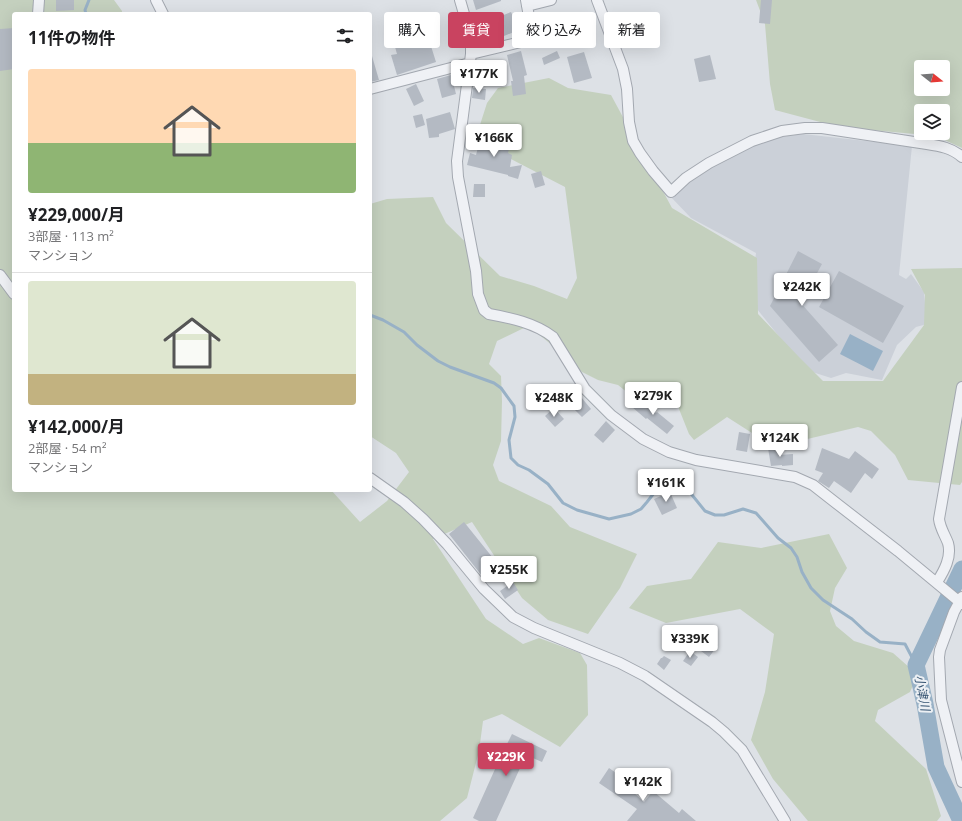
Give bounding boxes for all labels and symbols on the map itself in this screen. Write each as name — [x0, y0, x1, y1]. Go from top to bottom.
pin: ¥177K — [451, 60, 507, 94]
north arrow — [914, 60, 950, 96]
pin: ¥166K — [466, 124, 522, 158]
pin: ¥242K — [774, 273, 830, 307]
pin: ¥279K — [625, 382, 681, 416]
pin: ¥248K — [526, 384, 582, 418]
pin: ¥124K — [752, 424, 808, 458]
pin: ¥161K — [638, 469, 694, 503]
pin: ¥255K — [481, 556, 537, 590]
pin: ¥339K — [662, 625, 718, 659]
water label: 小津川 — [911, 674, 935, 714]
pin: ¥229K — [478, 743, 534, 777]
pin: ¥142K — [615, 768, 671, 802]

